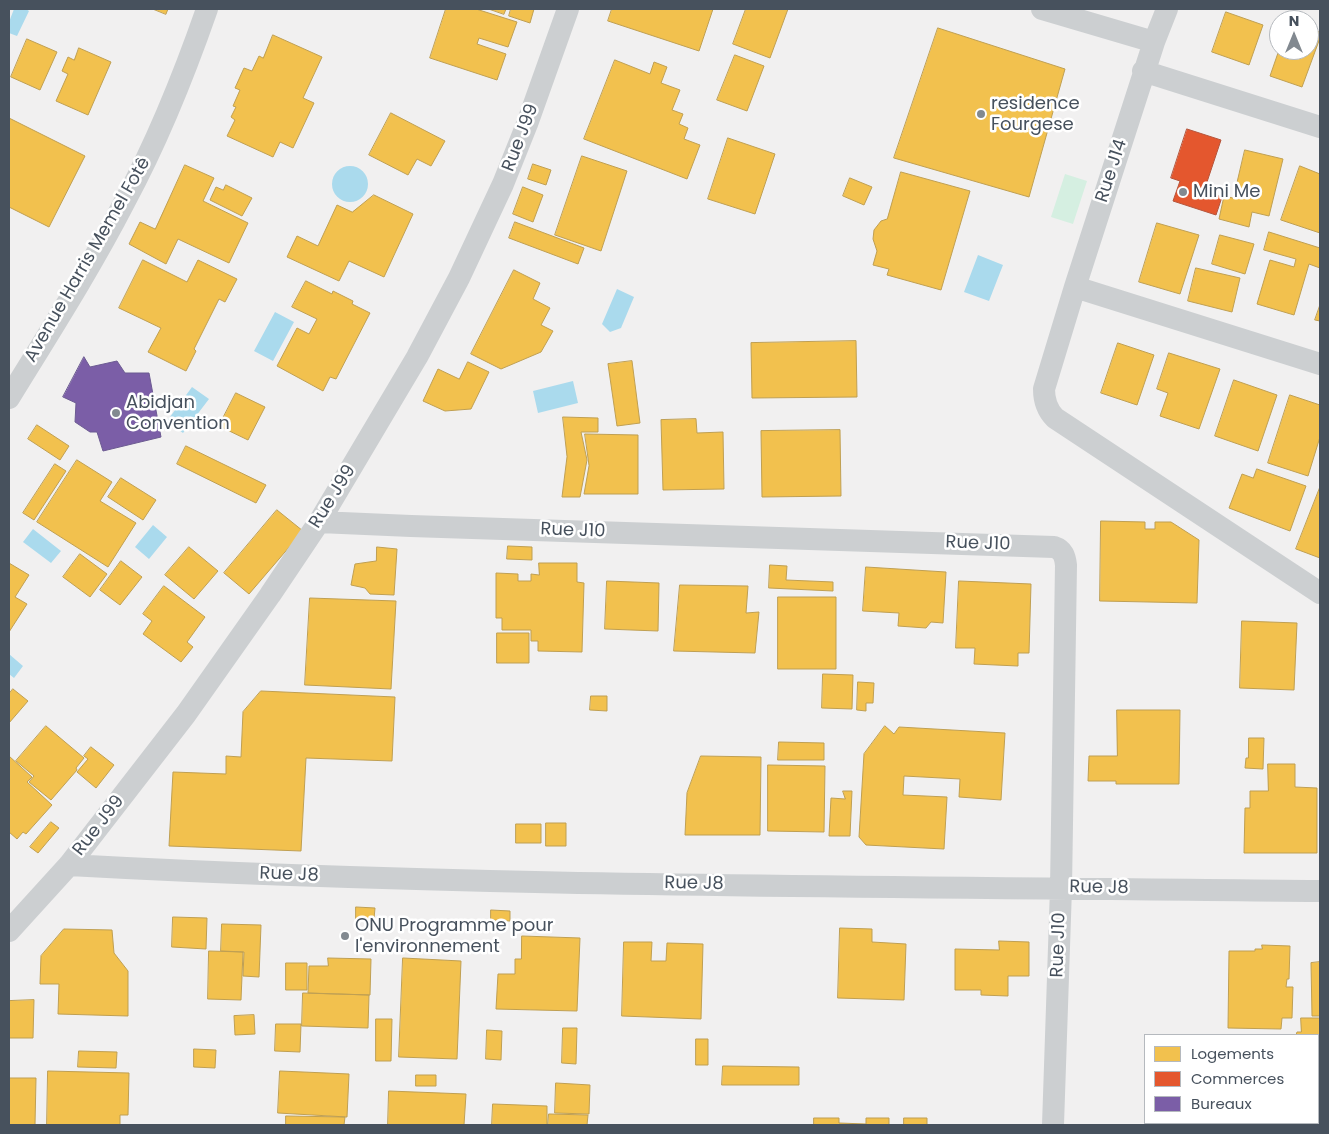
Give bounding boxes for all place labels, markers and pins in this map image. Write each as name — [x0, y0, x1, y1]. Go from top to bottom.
place label: residence Fourgese — [991, 93, 1080, 136]
marker: residence Fourgese — [975, 108, 987, 120]
place label: Mini Me — [1193, 181, 1260, 203]
marker: Mini Me — [1177, 186, 1189, 198]
place label: Abidjan Convention — [126, 392, 230, 434]
marker: Abidjan Convention — [110, 407, 122, 419]
place label: ONU Programme pour l'environnement — [355, 915, 553, 958]
marker: ONU Programme pour l'environnement — [339, 930, 351, 942]

